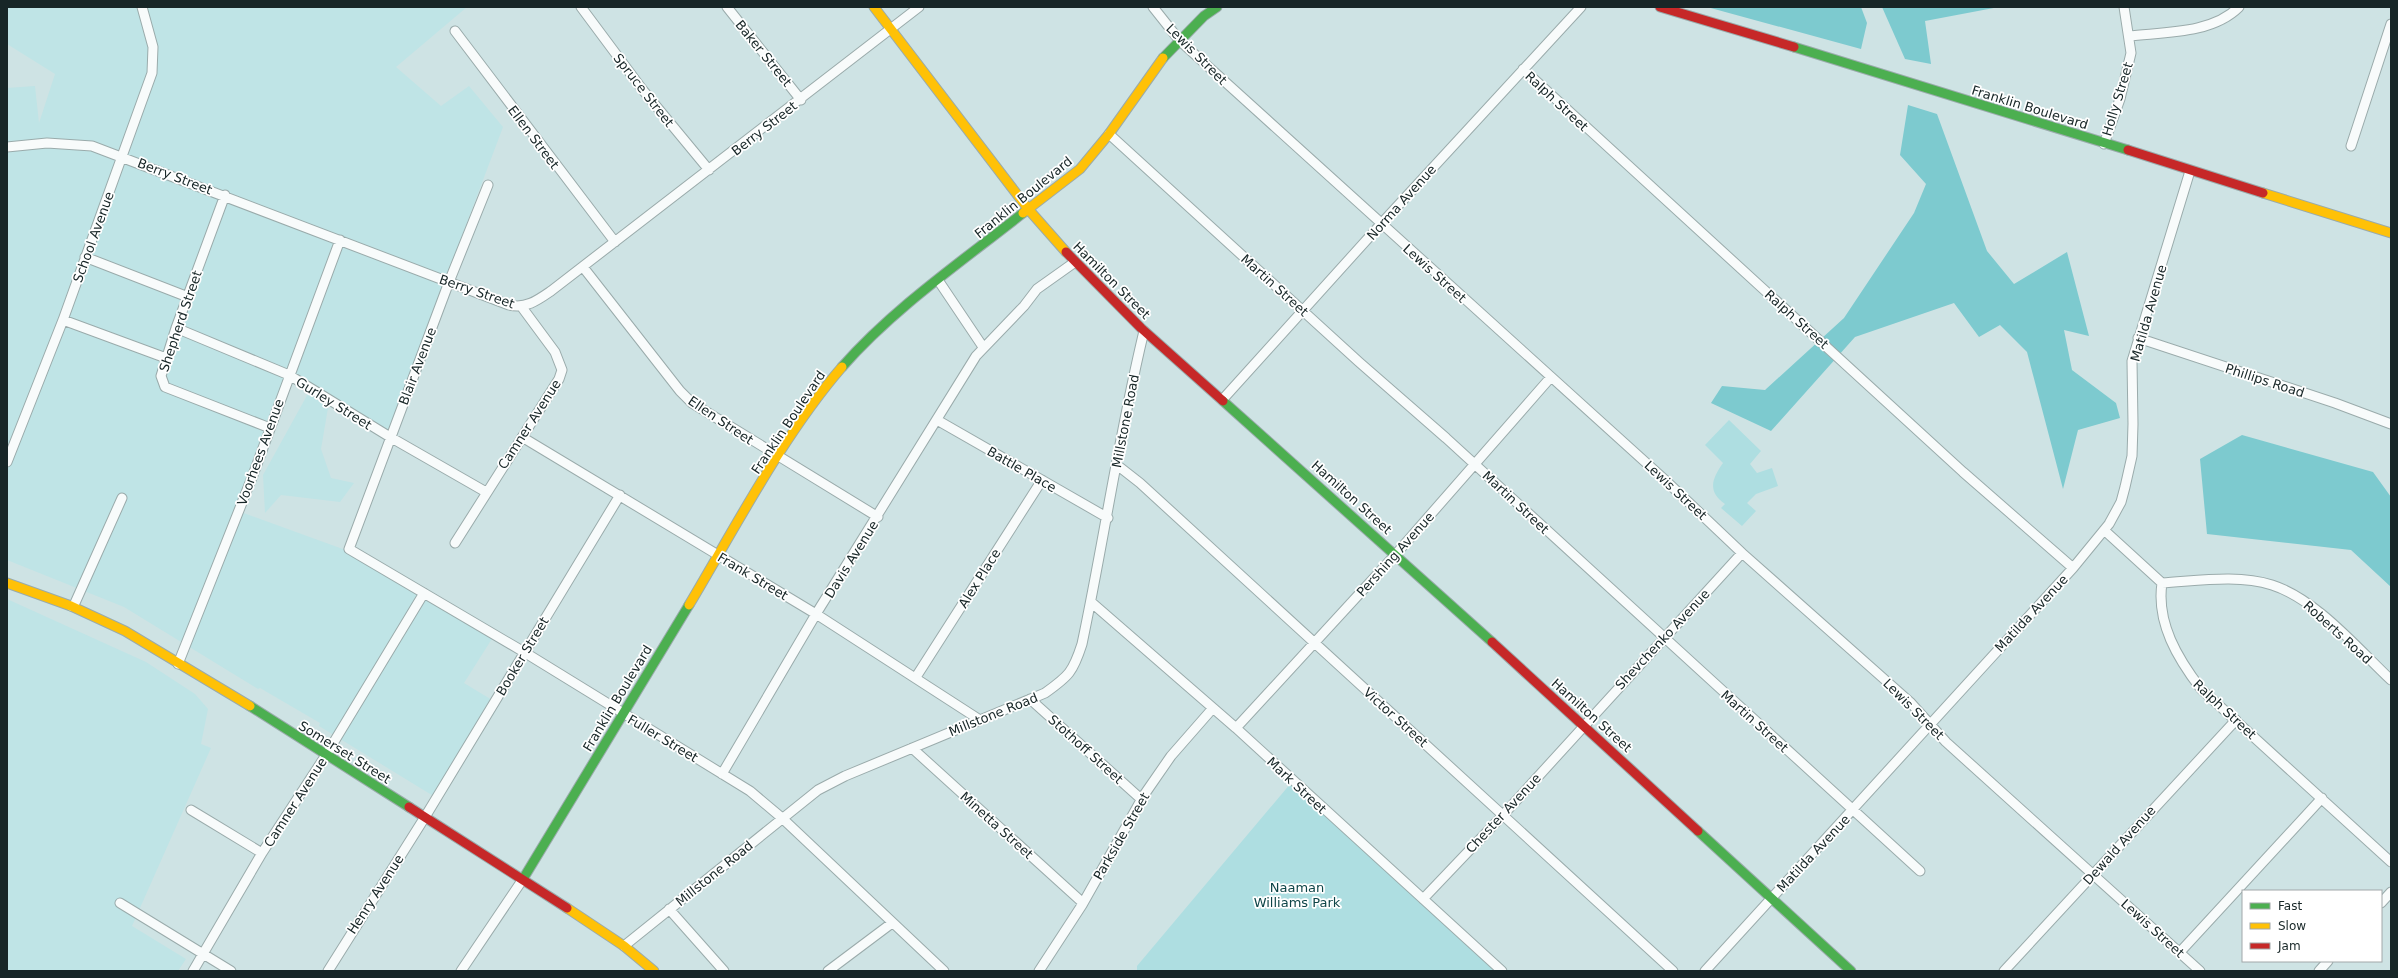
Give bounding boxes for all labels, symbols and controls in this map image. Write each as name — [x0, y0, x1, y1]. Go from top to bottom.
street label: Baker Street — [732, 17, 795, 89]
street label: Lewis Street — [1163, 21, 1230, 88]
street label: Spruce Street — [610, 51, 677, 130]
street label: Holly Street — [2099, 60, 2136, 138]
street label: Ralph Street — [1522, 68, 1591, 134]
street label: Franklin Boulevard — [1970, 83, 2090, 132]
street label: Berry Street — [729, 98, 800, 159]
street label: Ellen Street — [505, 103, 562, 172]
street label: Franklin Boulevard — [972, 153, 1075, 241]
street label: Berry Street — [135, 155, 214, 198]
street label: Norma Avenue — [1364, 162, 1439, 243]
street label: School Avenue — [70, 190, 117, 285]
street label: Hamilton Street — [1070, 239, 1153, 322]
street label: Lewis Street — [1400, 241, 1469, 306]
street label: Martin Street — [1238, 251, 1311, 319]
street label: Matilda Avenue — [2127, 263, 2169, 363]
street label: Shepherd Street — [156, 269, 205, 374]
street label: Berry Street — [437, 272, 516, 311]
street label: Ralph Street — [1762, 287, 1832, 352]
street label: Blair Avenue — [396, 325, 439, 407]
street label: Phillips Road — [2223, 361, 2306, 400]
street label: Franklin Boulevard — [748, 368, 828, 477]
street label: Millstone Road — [1109, 373, 1142, 469]
street label: Gurley Street — [293, 374, 374, 433]
street label: Camner Avenue — [495, 377, 564, 472]
street label: Ellen Street — [685, 393, 756, 448]
street label: Voorhees Avenue — [234, 397, 287, 508]
street label: Battle Place — [984, 444, 1059, 495]
street label: Hamilton Street — [1309, 457, 1395, 537]
street label: Lewis Street — [1641, 458, 1710, 523]
street label: Martin Street — [1479, 468, 1552, 537]
street label: Pershing Avenue — [1354, 509, 1437, 600]
street label: Davis Avenue — [822, 518, 881, 601]
street label: Alex Place — [955, 546, 1003, 611]
street label: Frank Street — [715, 550, 791, 603]
street label: Matilda Avenue — [1992, 572, 2071, 655]
street label: Shevchenko Avenue — [1612, 586, 1713, 692]
street label: Roberts Road — [2300, 598, 2375, 667]
street label: Booker Street — [493, 614, 552, 698]
street label: Franklin Boulevard — [580, 643, 655, 754]
street label: Hamilton Street — [1549, 675, 1635, 755]
street label: Lewis Street — [1880, 676, 1947, 743]
street label: Ralph Street — [2190, 676, 2259, 742]
street label: Victor Street — [1360, 685, 1431, 750]
street label: Martin Street — [1718, 687, 1791, 755]
street label: Millstone Road — [946, 690, 1040, 739]
street label: Fuller Street — [625, 712, 701, 765]
street label: Stothoff Street — [1045, 712, 1126, 787]
street label: Somerset Street — [296, 718, 394, 787]
street label: Mark Street — [1264, 754, 1329, 817]
street label: Camner Avenue — [261, 755, 330, 850]
street label: Chester Avenue — [1463, 771, 1544, 856]
street label: Minetta Street — [957, 789, 1036, 862]
street label: Parkside Street — [1090, 790, 1153, 883]
street label: Dewald Avenue — [2080, 803, 2159, 888]
street label: Matilda Avenue — [1774, 812, 1853, 895]
street label: Millstone Road — [673, 838, 756, 909]
street label: Henry Avenue — [344, 852, 407, 937]
park label: Naaman Williams Park — [1254, 880, 1341, 910]
legend — [2242, 890, 2382, 962]
street label: Lewis Street — [2118, 896, 2187, 961]
text: Fast — [2278, 899, 2302, 913]
text: Slow — [2278, 919, 2306, 933]
text: Jam — [2277, 939, 2301, 953]

